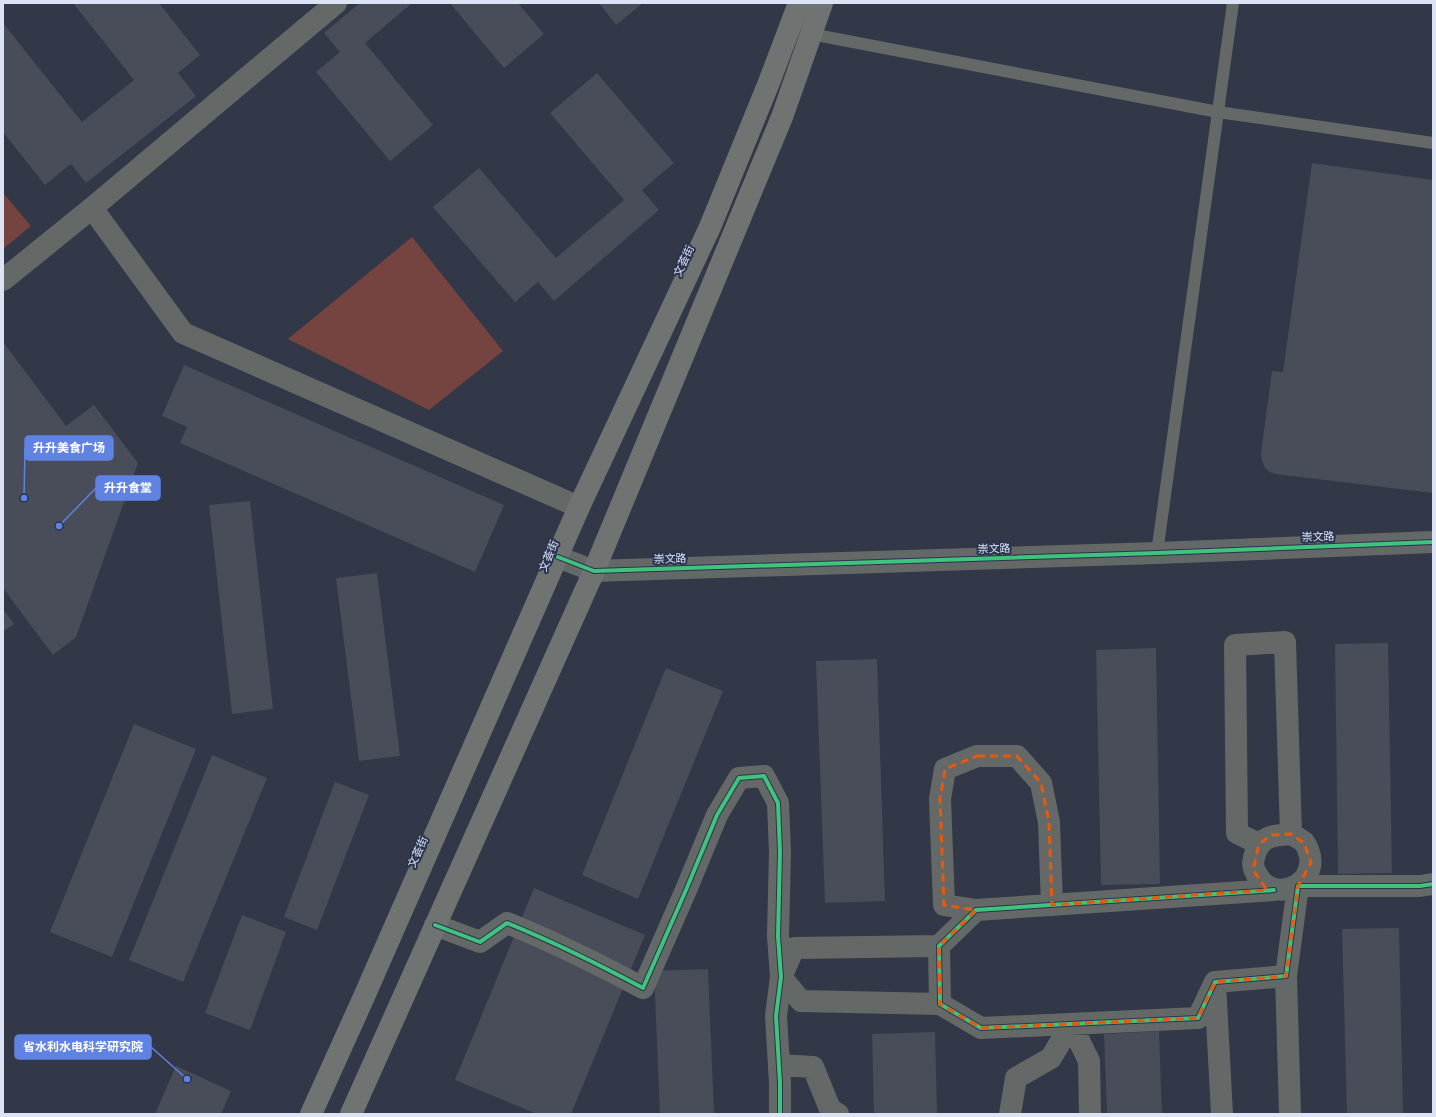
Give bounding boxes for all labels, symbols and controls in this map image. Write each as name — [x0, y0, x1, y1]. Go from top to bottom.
street label: 文荟街 — [671, 243, 697, 279]
callout: 升升美食广场 — [25, 436, 113, 460]
text: 升升美食广场 — [33, 441, 105, 455]
callout: 升升食堂 — [96, 476, 160, 500]
text: 升升食堂 — [104, 481, 152, 495]
street label: 崇文路 — [1301, 530, 1335, 544]
street label: 文荟街 — [537, 538, 561, 574]
street label: 崇文路 — [977, 542, 1011, 556]
street label: 崇文路 — [653, 552, 687, 566]
street label: 文荟街 — [405, 834, 431, 870]
callout: 省水利水电科学研究院 — [15, 1035, 151, 1059]
text: 省水利水电科学研究院 — [23, 1040, 143, 1054]

